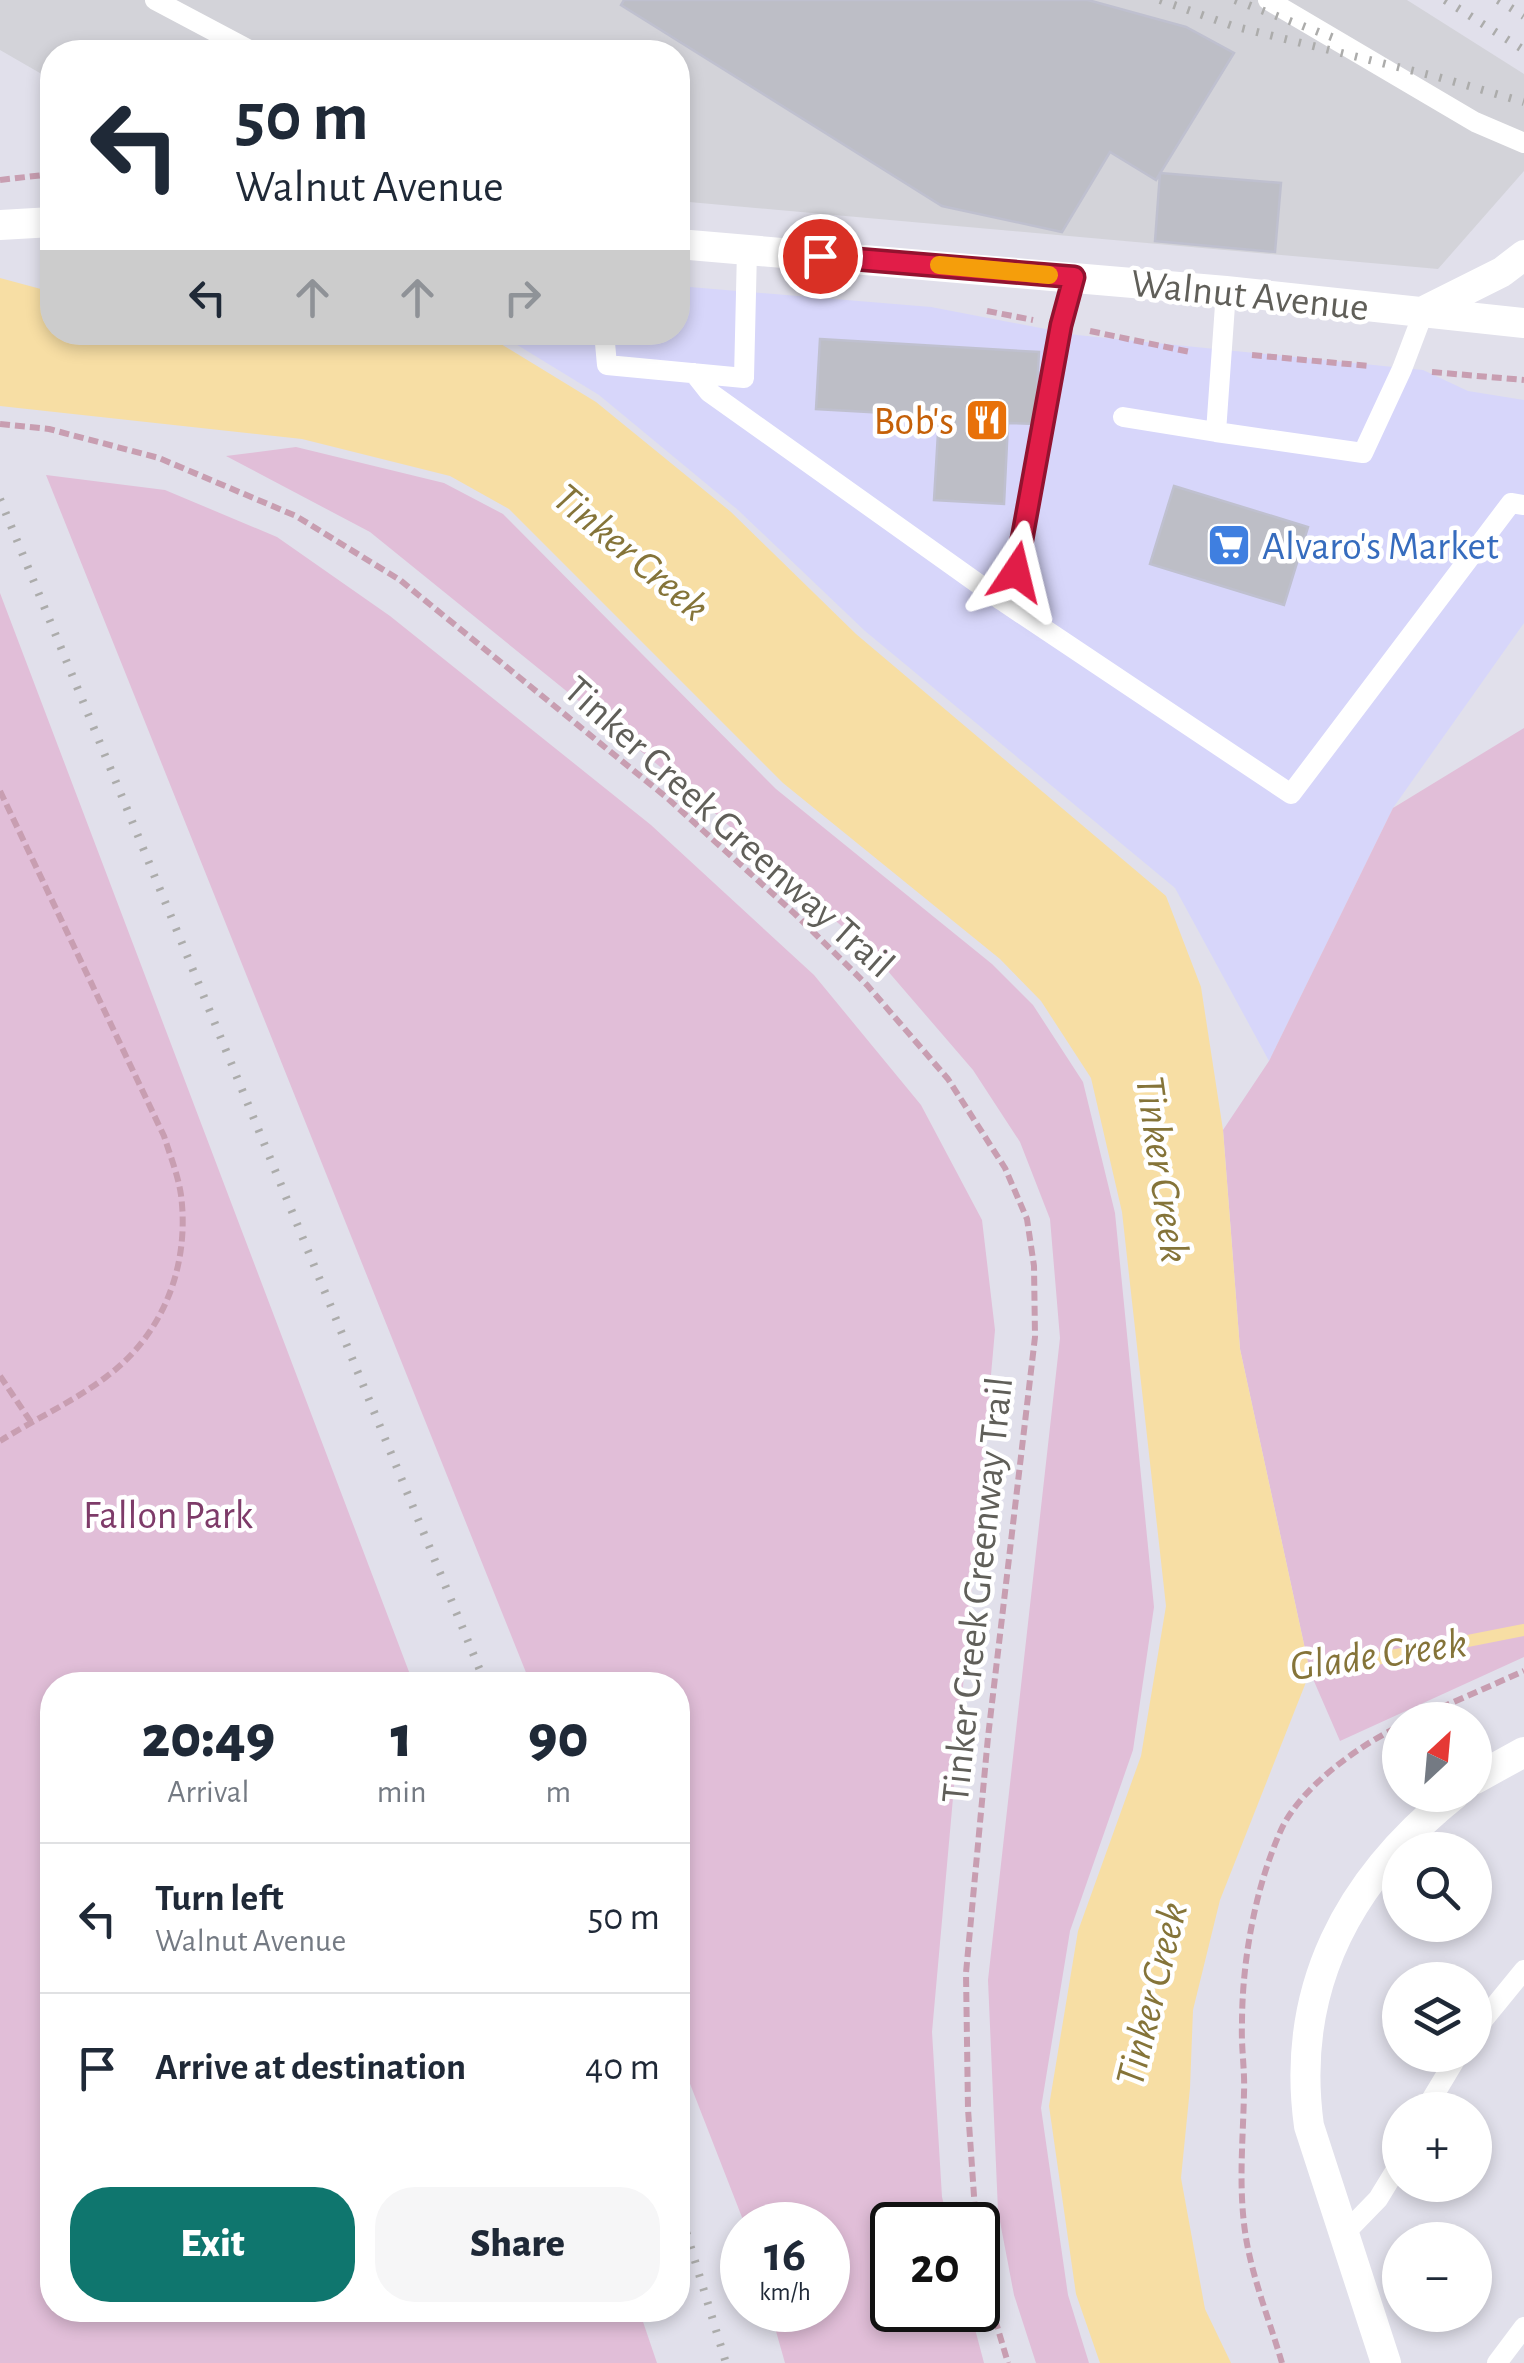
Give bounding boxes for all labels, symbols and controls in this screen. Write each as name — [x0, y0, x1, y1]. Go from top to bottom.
icon: left — [70, 80, 200, 210]
text: 50 m — [235, 83, 369, 153]
text: Walnut Avenue — [235, 165, 504, 210]
pin — [778, 214, 863, 299]
icon: arrive — [793, 229, 848, 284]
street label: Walnut Avenue — [1129, 264, 1371, 328]
icon: left — [180, 270, 235, 325]
icon: ahead — [285, 270, 340, 325]
icon: ahead — [390, 270, 445, 325]
icon: right — [495, 270, 550, 325]
restaurant icon: Bob's — [964, 397, 1010, 443]
place label: Bob's — [873, 402, 954, 442]
water label: Tinker Creek — [545, 476, 716, 629]
position arrow — [964, 520, 1068, 624]
supermarket icon: Alvaro's Market — [1206, 522, 1252, 568]
place label: Alvaro's Market — [1262, 527, 1499, 567]
street label: Tinker Creek Greenway Trail — [556, 669, 901, 986]
water label: Tinker Creek — [1128, 1073, 1196, 1265]
street label: Tinker Creek Greenway Trail — [936, 1375, 1020, 1805]
park label: Fallon Park — [83, 1496, 253, 1536]
water label: Glade Creek — [1287, 1622, 1469, 1688]
north arrow — [1382, 1702, 1492, 1812]
map controls — [1382, 1702, 1492, 2332]
text: 20:49 — [142, 1708, 275, 1768]
text: 1 — [391, 1708, 413, 1768]
text: 90 — [528, 1708, 588, 1768]
text: Arrival — [167, 1776, 249, 1808]
text: min — [377, 1776, 427, 1808]
text: m — [545, 1776, 571, 1808]
button: search — [1382, 1832, 1492, 1942]
text: Turn left — [155, 1880, 283, 1918]
icon: left — [70, 1891, 125, 1946]
water label: Tinker Creek — [1109, 1898, 1195, 2091]
text: 50 m — [587, 1899, 660, 1937]
text: Walnut Avenue — [155, 1925, 346, 1957]
button: layers — [1382, 1962, 1492, 2072]
icon: arrive — [70, 2041, 125, 2096]
text: Arrive at destination — [155, 2049, 466, 2087]
text: 40 m — [585, 2049, 660, 2087]
button: + — [1382, 2092, 1492, 2202]
button: Exit — [70, 2187, 355, 2302]
button: Share — [375, 2187, 660, 2302]
speed limit sign: 20 — [870, 2202, 1000, 2332]
button: − — [1382, 2222, 1492, 2332]
text: 16 — [764, 2230, 806, 2280]
text: km/h — [759, 2280, 811, 2305]

